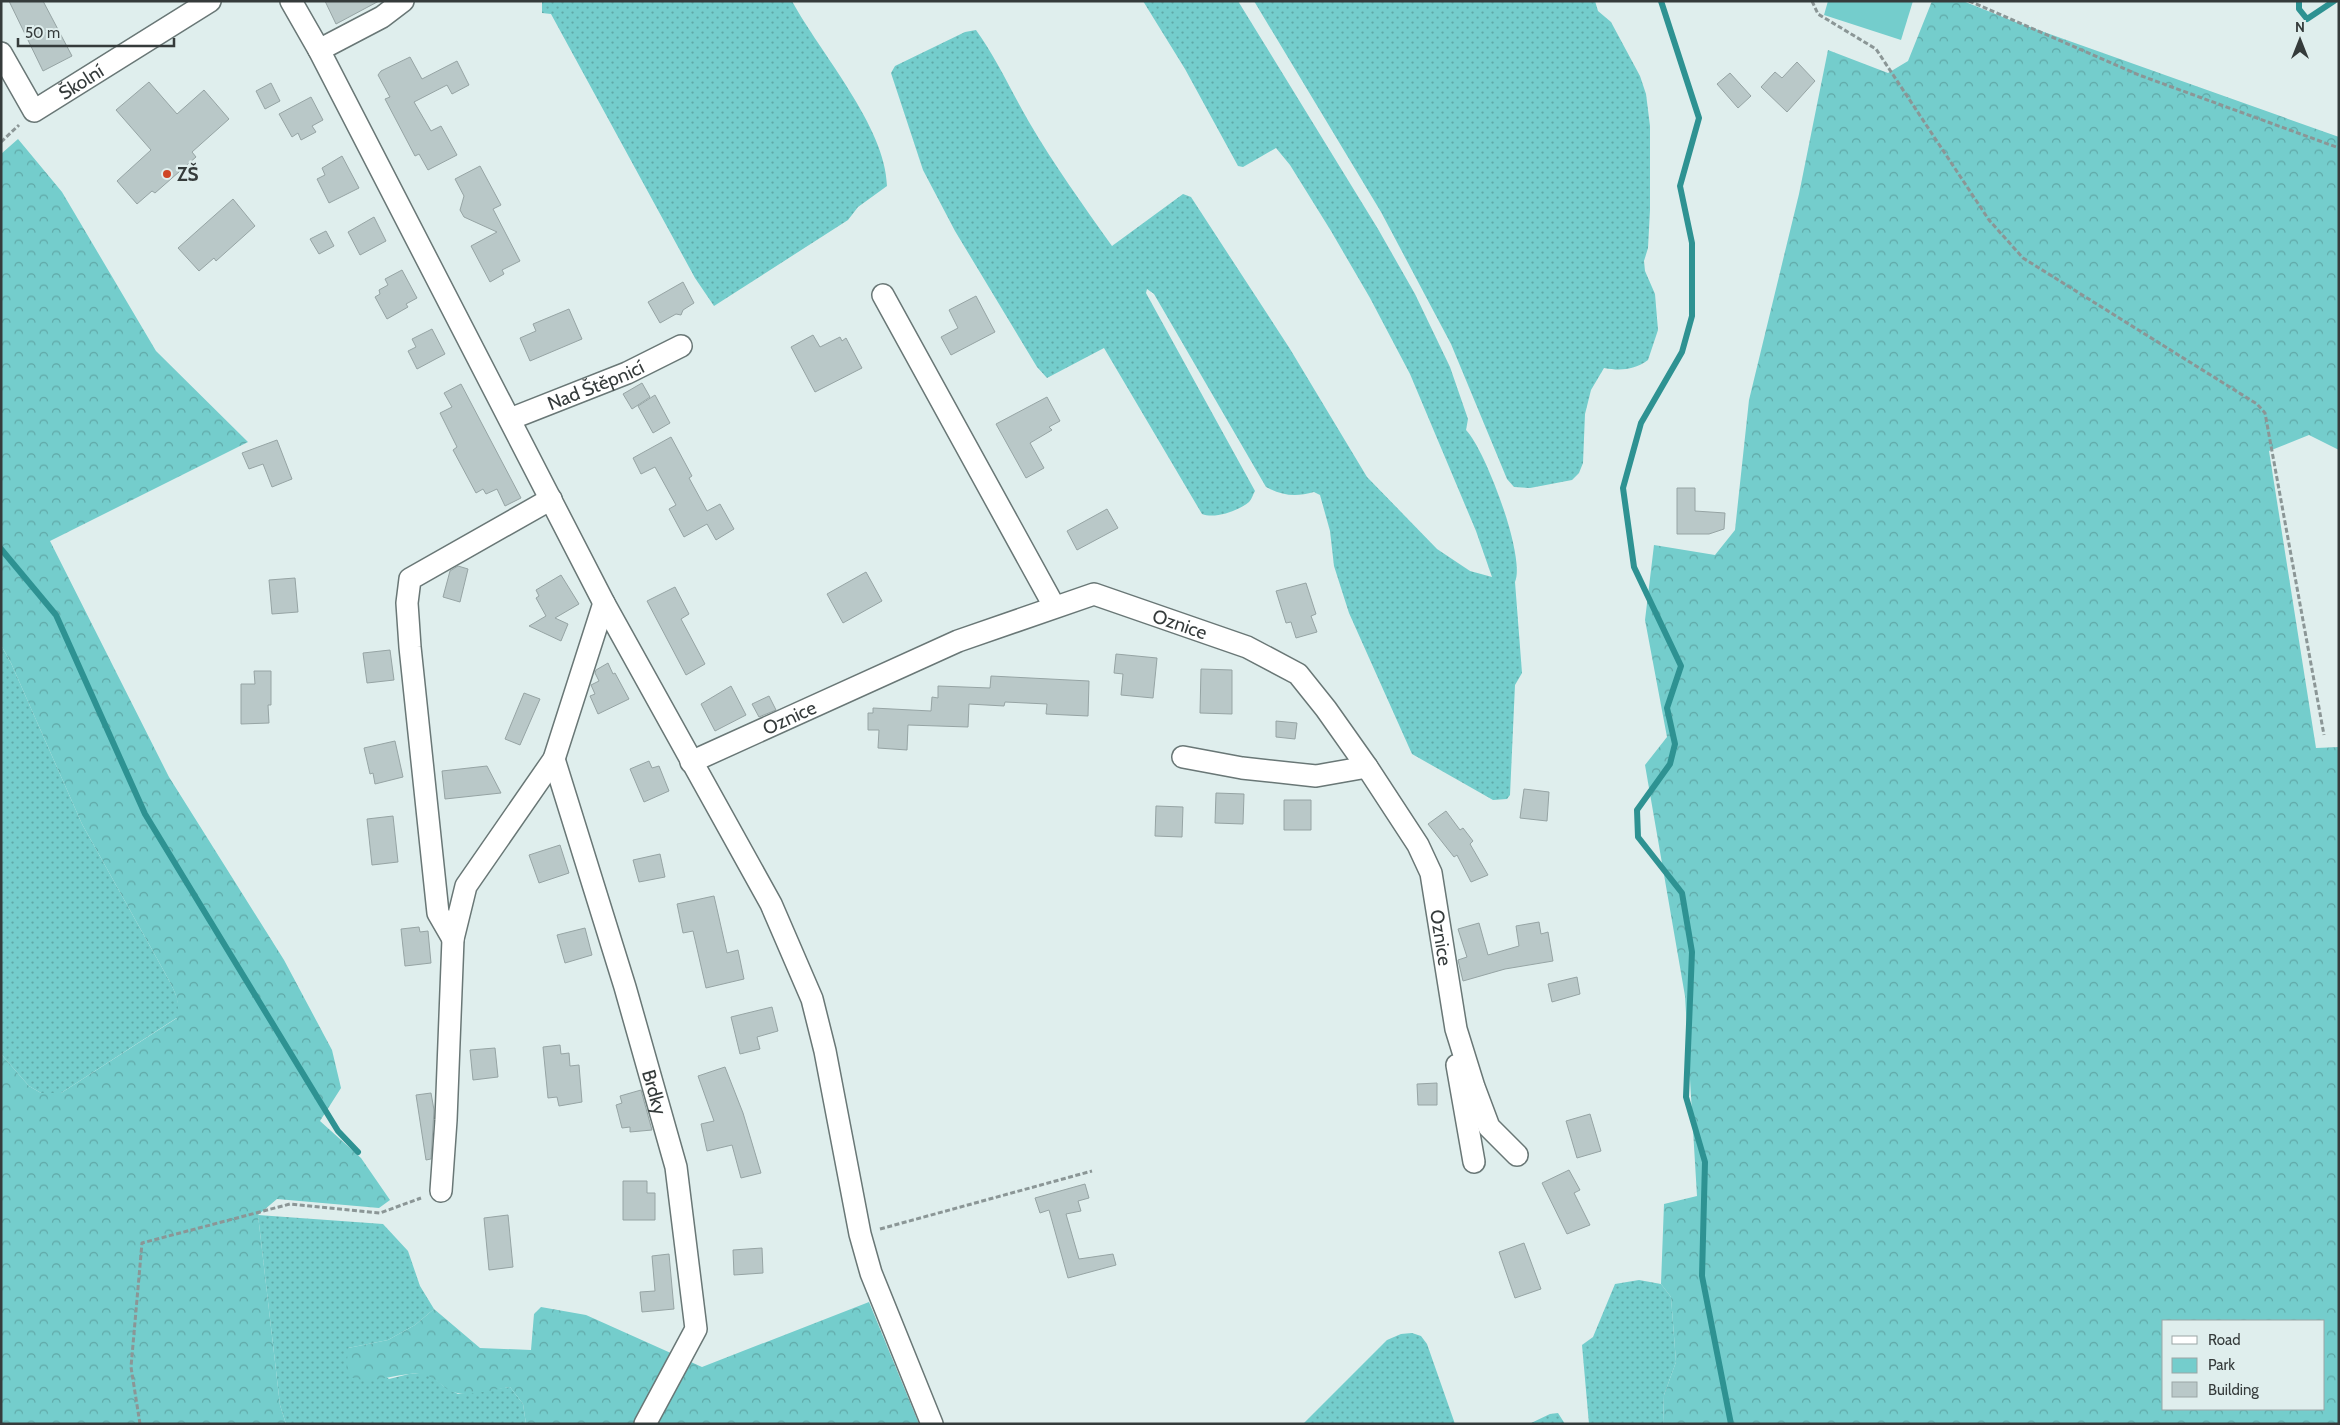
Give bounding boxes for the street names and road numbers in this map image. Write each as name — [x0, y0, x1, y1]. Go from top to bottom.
street label: Školní — [54, 59, 108, 105]
street label: Nad Štěpnicí — [544, 355, 648, 415]
street label: Oznice — [1149, 604, 1210, 644]
street label: Oznice — [759, 696, 820, 740]
street label: Oznice — [1425, 908, 1457, 968]
street label: Brdky — [637, 1067, 672, 1118]

